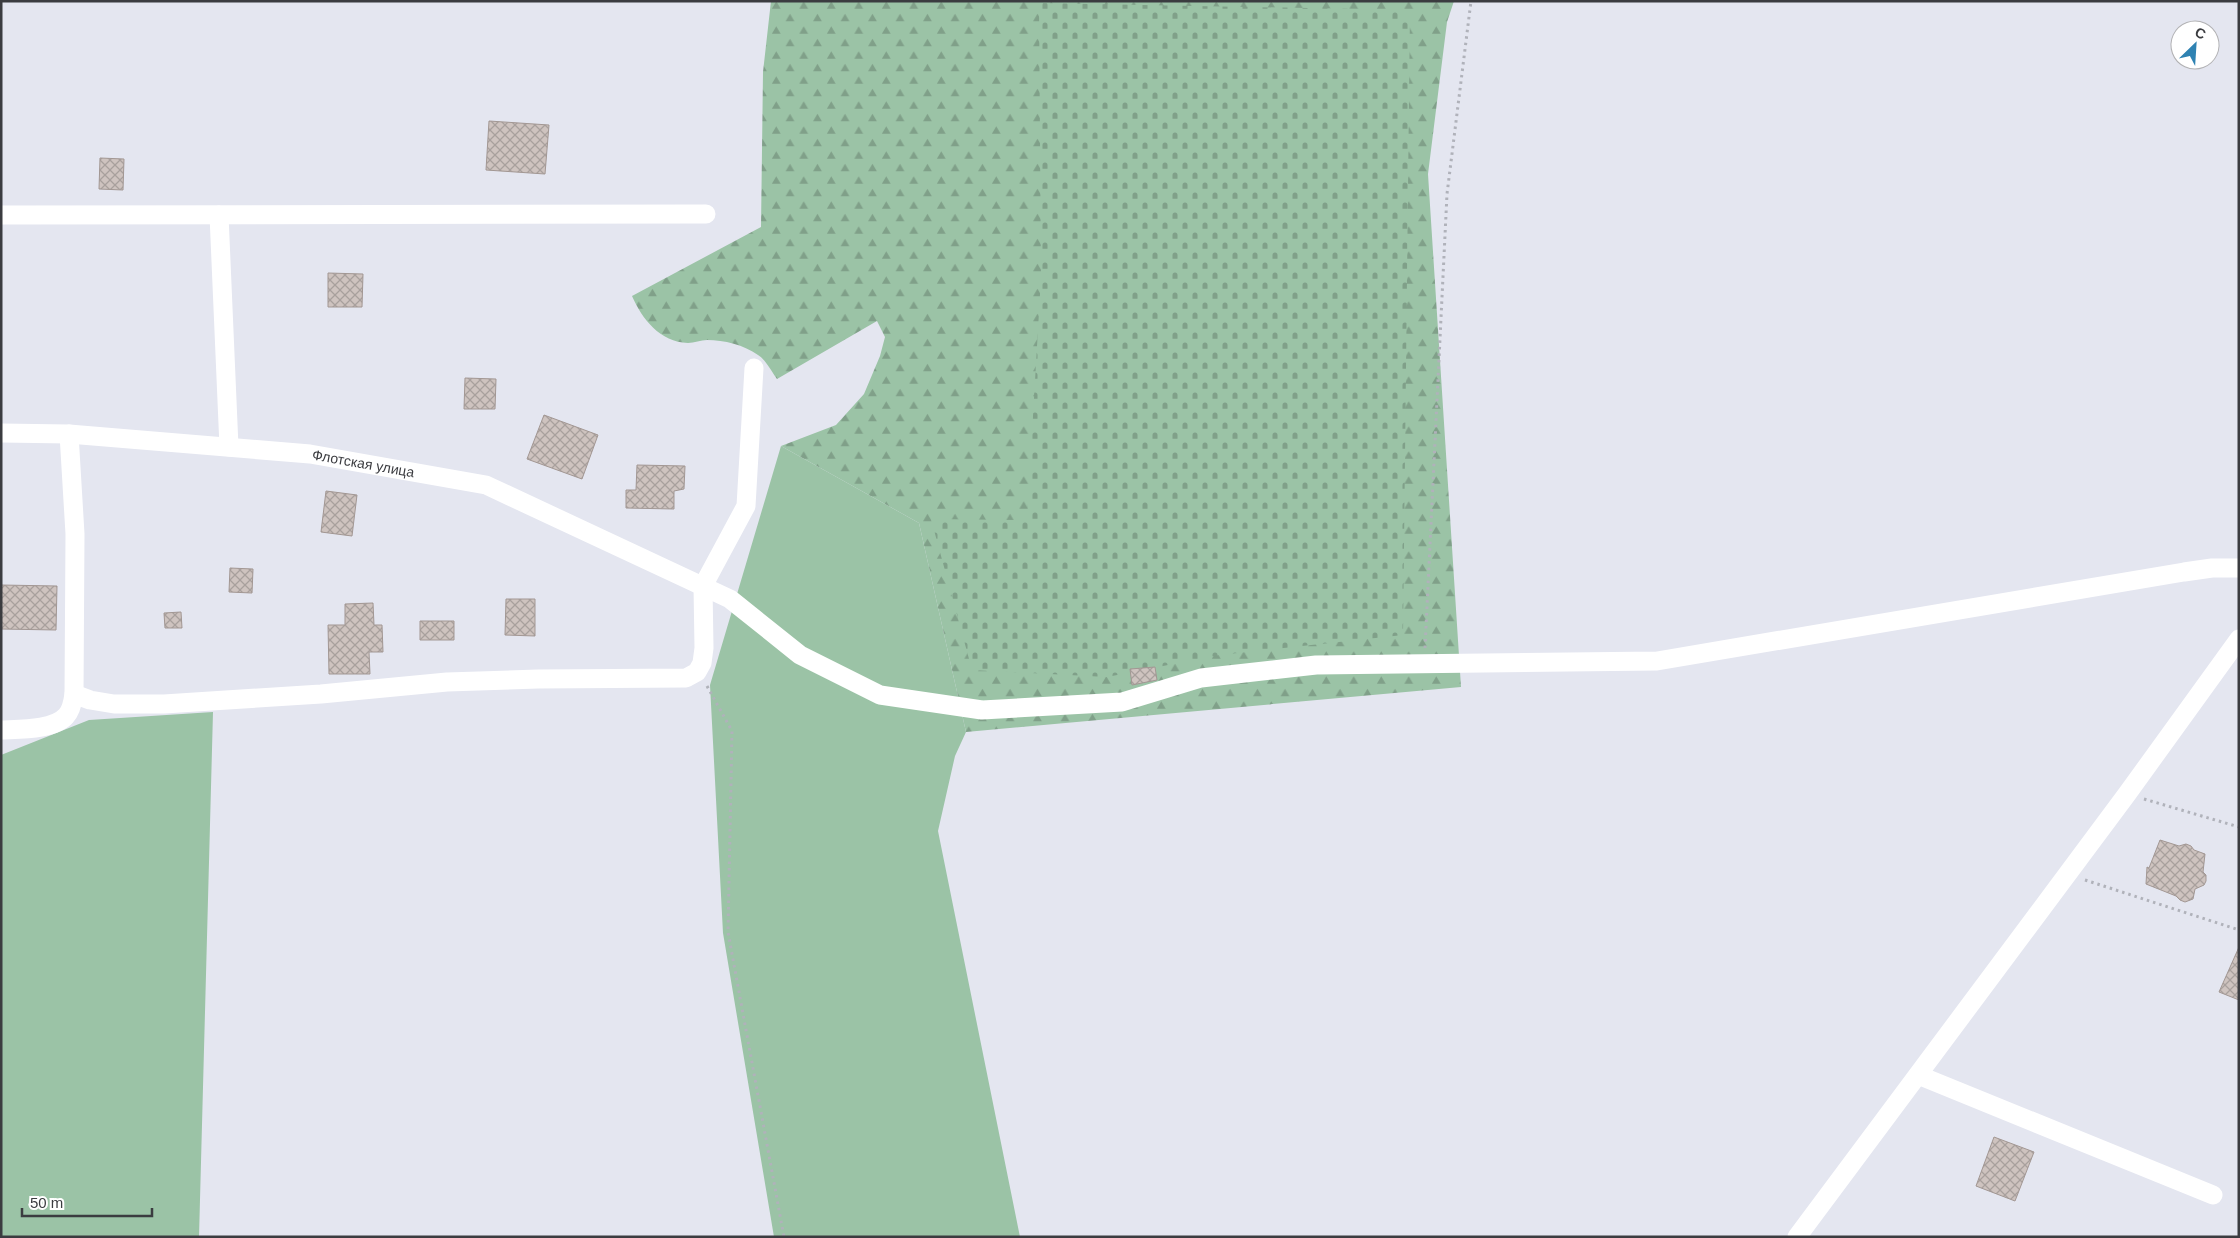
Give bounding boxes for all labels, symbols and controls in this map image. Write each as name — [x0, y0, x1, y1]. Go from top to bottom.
north arrow — [2170, 20, 2220, 70]
text: С — [2193, 24, 2208, 43]
street label: Флотская улица — [311, 447, 416, 480]
scale bar — [22, 1186, 152, 1218]
text: 50 m — [30, 1194, 63, 1211]

